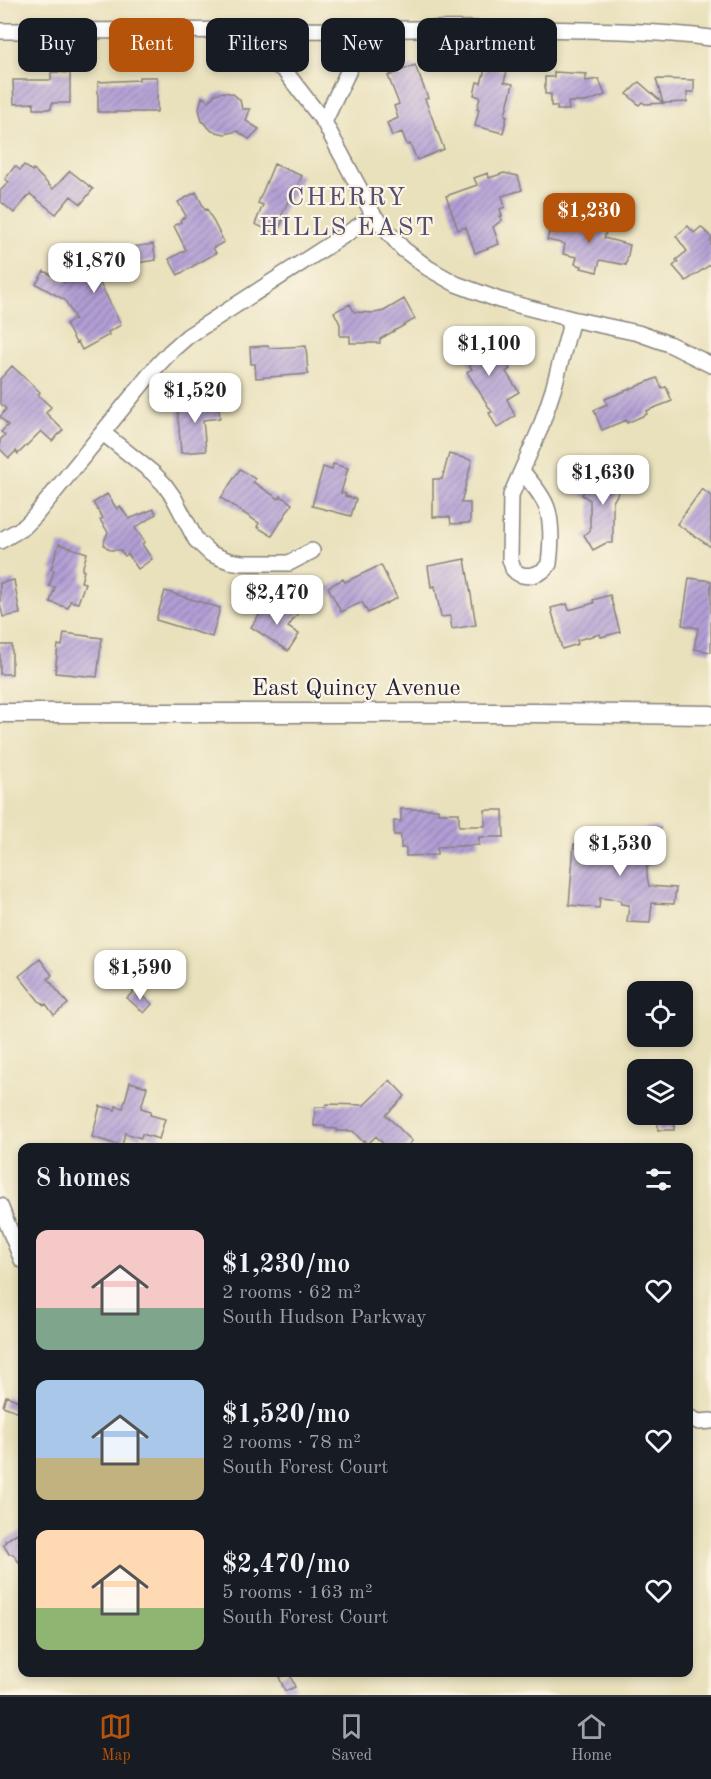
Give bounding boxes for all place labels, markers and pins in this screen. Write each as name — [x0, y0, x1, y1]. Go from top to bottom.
pin: $1,230 — [540, 193, 638, 244]
pin: $1,870 — [45, 243, 143, 294]
pin: $1,100 — [440, 326, 538, 377]
pin: $1,520 — [146, 373, 244, 424]
pin: $1,630 — [554, 455, 652, 506]
pin: $2,470 — [228, 575, 326, 626]
pin: $1,530 — [571, 826, 669, 877]
pin: $1,590 — [91, 950, 189, 1001]

